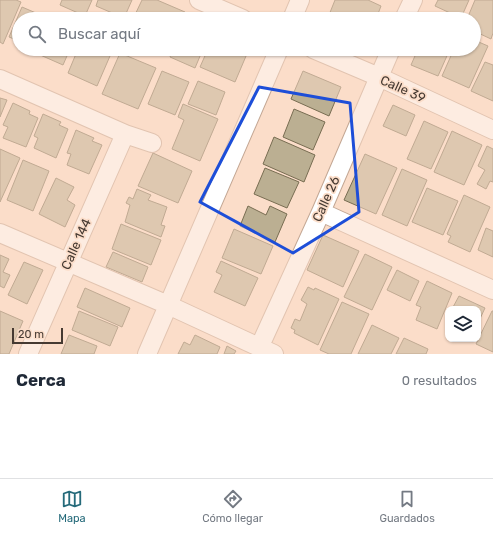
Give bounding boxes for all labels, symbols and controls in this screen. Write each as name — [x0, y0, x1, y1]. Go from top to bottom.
search box — [12, 12, 481, 56]
icon: search — [26, 23, 48, 45]
text: Buscar aquí — [58, 25, 140, 43]
street label: Calle 39 — [378, 72, 428, 106]
street label: Calle 26 — [309, 174, 343, 224]
street label: Calle 144 — [58, 216, 94, 272]
map controls — [445, 306, 481, 342]
button: layers — [445, 306, 481, 342]
scale bar — [12, 326, 63, 345]
text: 20 m — [18, 328, 44, 341]
text: Cerca — [16, 370, 66, 390]
text: 0 resultados — [402, 373, 477, 388]
tab: Mapa — [58, 488, 86, 525]
tab: Cómo llegar — [202, 488, 263, 525]
tab: Guardados — [379, 488, 435, 525]

